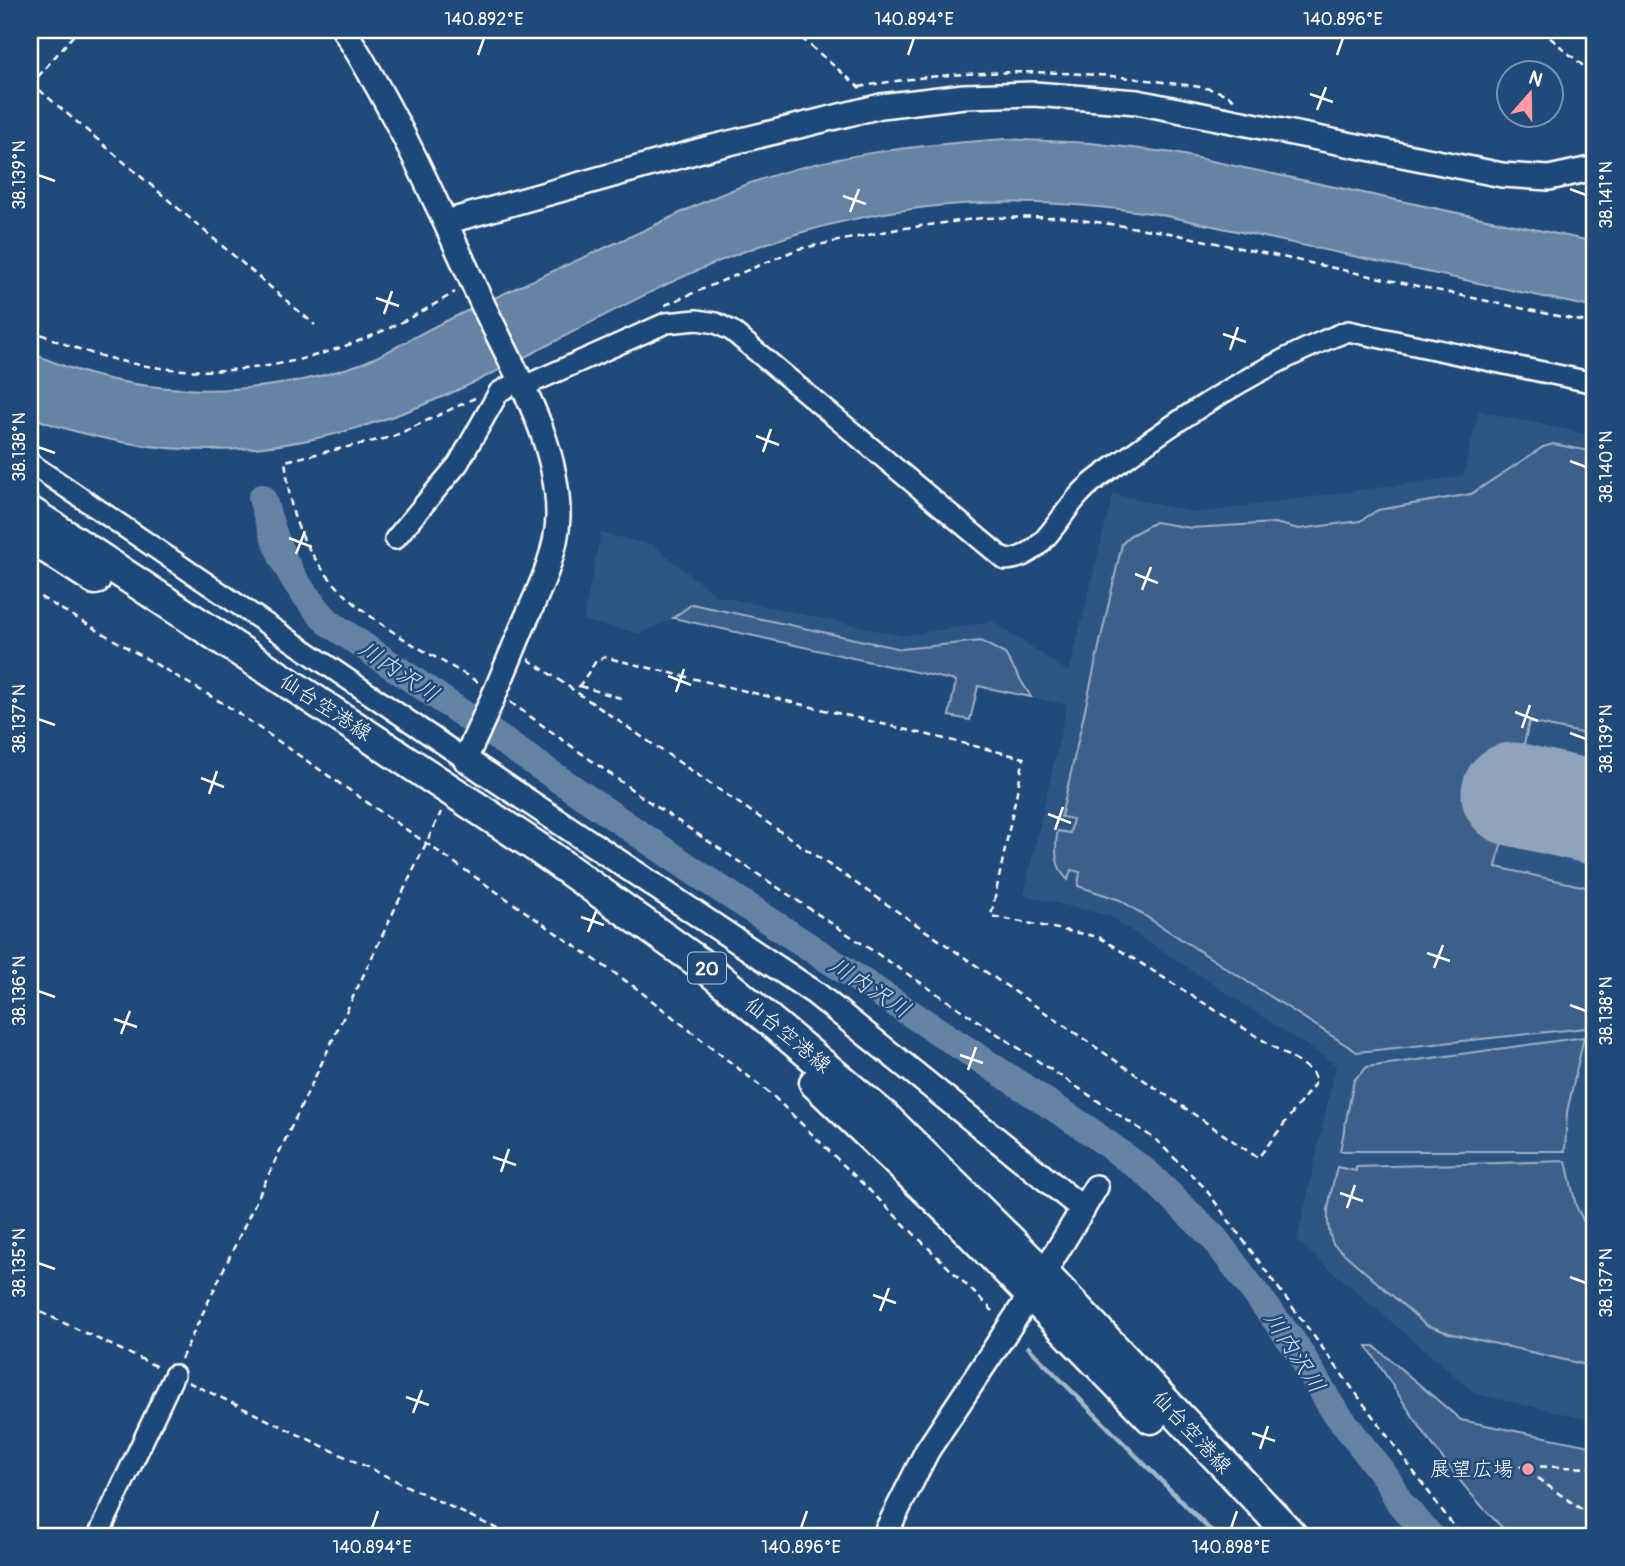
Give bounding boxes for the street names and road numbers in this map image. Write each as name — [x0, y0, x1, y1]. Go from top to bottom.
street label: 仙台空港線 — [274, 668, 377, 747]
road number: 20 — [688, 952, 726, 984]
street label: 仙台空港線 — [739, 991, 837, 1079]
street label: 仙台空港線 — [1146, 1385, 1237, 1480]

